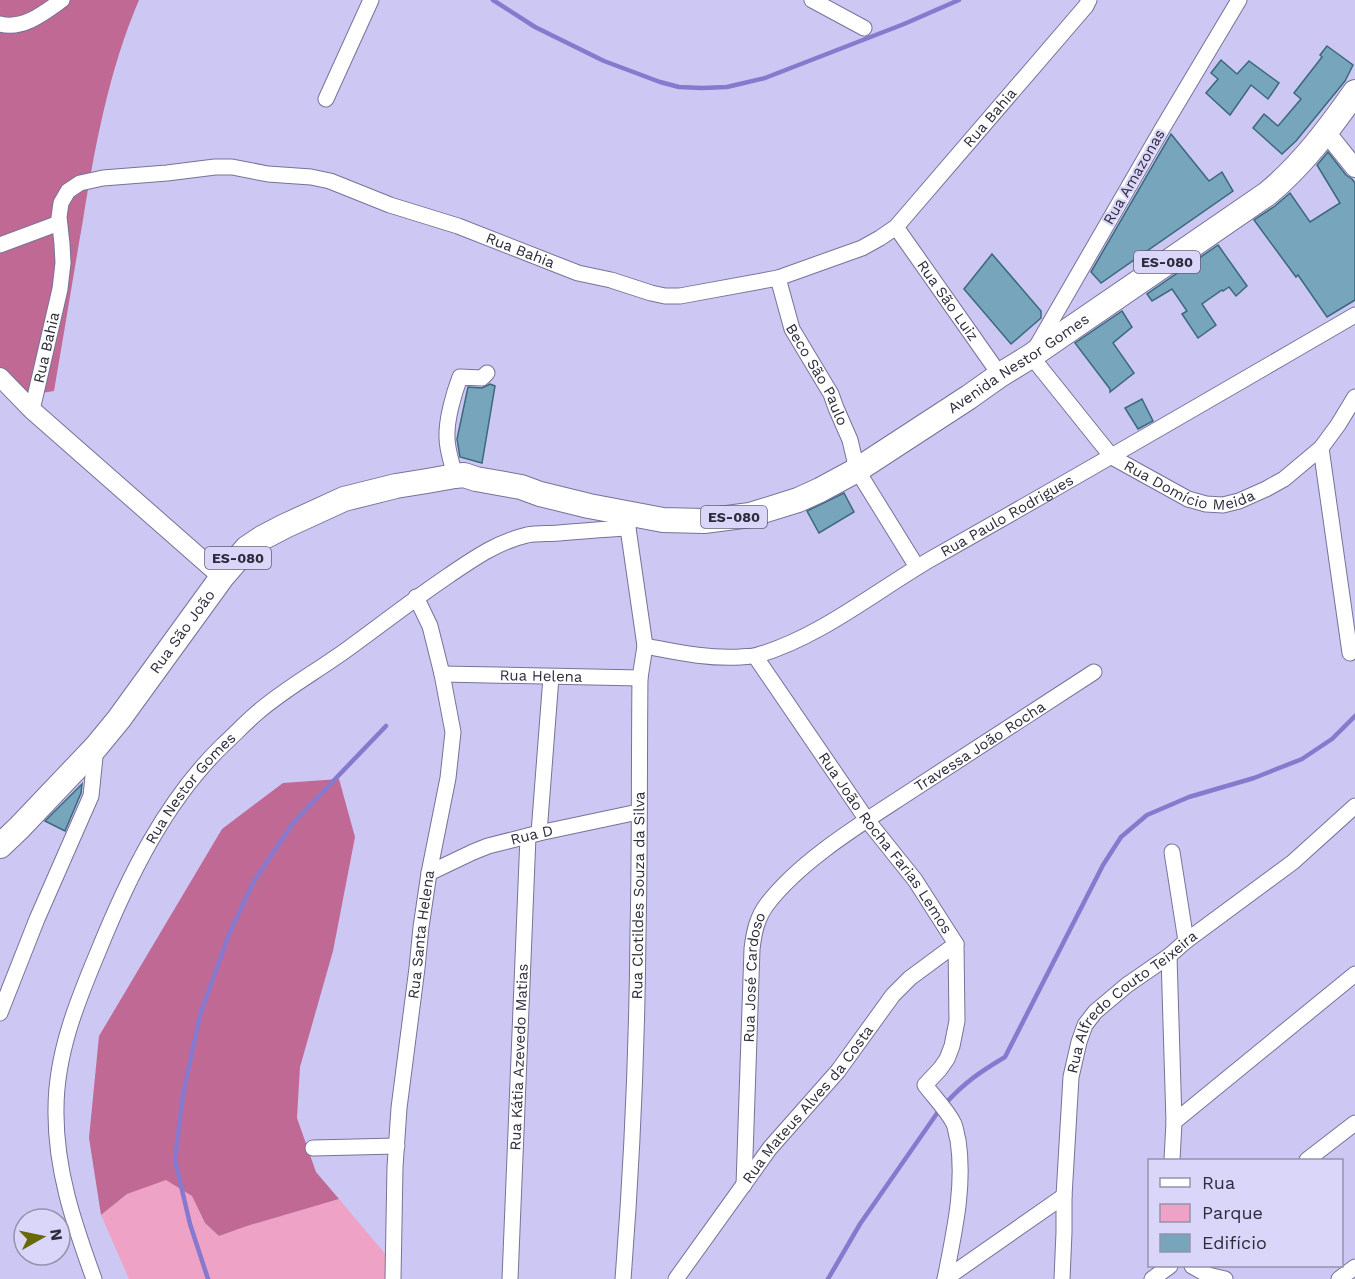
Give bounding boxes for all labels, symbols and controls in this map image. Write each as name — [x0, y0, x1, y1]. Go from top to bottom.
street label: Rua Bahia — [959, 84, 1021, 151]
street label: Rua Amazonas — [1099, 126, 1169, 228]
street label: Rua Bahia — [483, 229, 558, 272]
road number: ES-080 — [1134, 251, 1200, 273]
street label: Rua São Luiz — [913, 257, 982, 344]
street label: Rua Bahia — [29, 310, 63, 385]
street label: Avenida Nestor Gomes — [945, 310, 1093, 417]
street label: Beco São Paulo — [782, 320, 852, 428]
street label: Rua Domício Meida — [1121, 456, 1258, 514]
street label: Rua Paulo Rodrigues — [937, 471, 1077, 561]
road number: ES-080 — [701, 506, 767, 528]
road number: ES-080 — [205, 547, 271, 569]
street label: Rua São João — [146, 586, 219, 677]
street label: Rua Helena — [499, 666, 583, 686]
street label: Travessa João Rocha — [911, 697, 1049, 795]
street label: Rua Nestor Gomes — [142, 729, 239, 847]
street label: Rua João Rocha Farias Lemos — [814, 749, 956, 937]
street label: Rua Clotildes Souza da Silva — [628, 791, 648, 1000]
street label: Rua D — [509, 821, 555, 849]
street label: Rua Santa Helena — [404, 868, 438, 1000]
street label: Rua José Cardoso — [740, 909, 770, 1043]
street label: Rua Alfredo Couto Teixeira — [1063, 927, 1201, 1075]
street label: Rua Kátia Azevedo Matias — [506, 963, 532, 1151]
street label: Rua Mateus Alves da Costa — [739, 1021, 877, 1187]
legend — [1148, 1159, 1343, 1267]
text: Rua — [1202, 1172, 1235, 1193]
text: Parque — [1202, 1202, 1263, 1223]
north arrow — [12, 1207, 72, 1267]
text: N — [46, 1227, 67, 1242]
text: Edifício — [1202, 1232, 1267, 1253]

